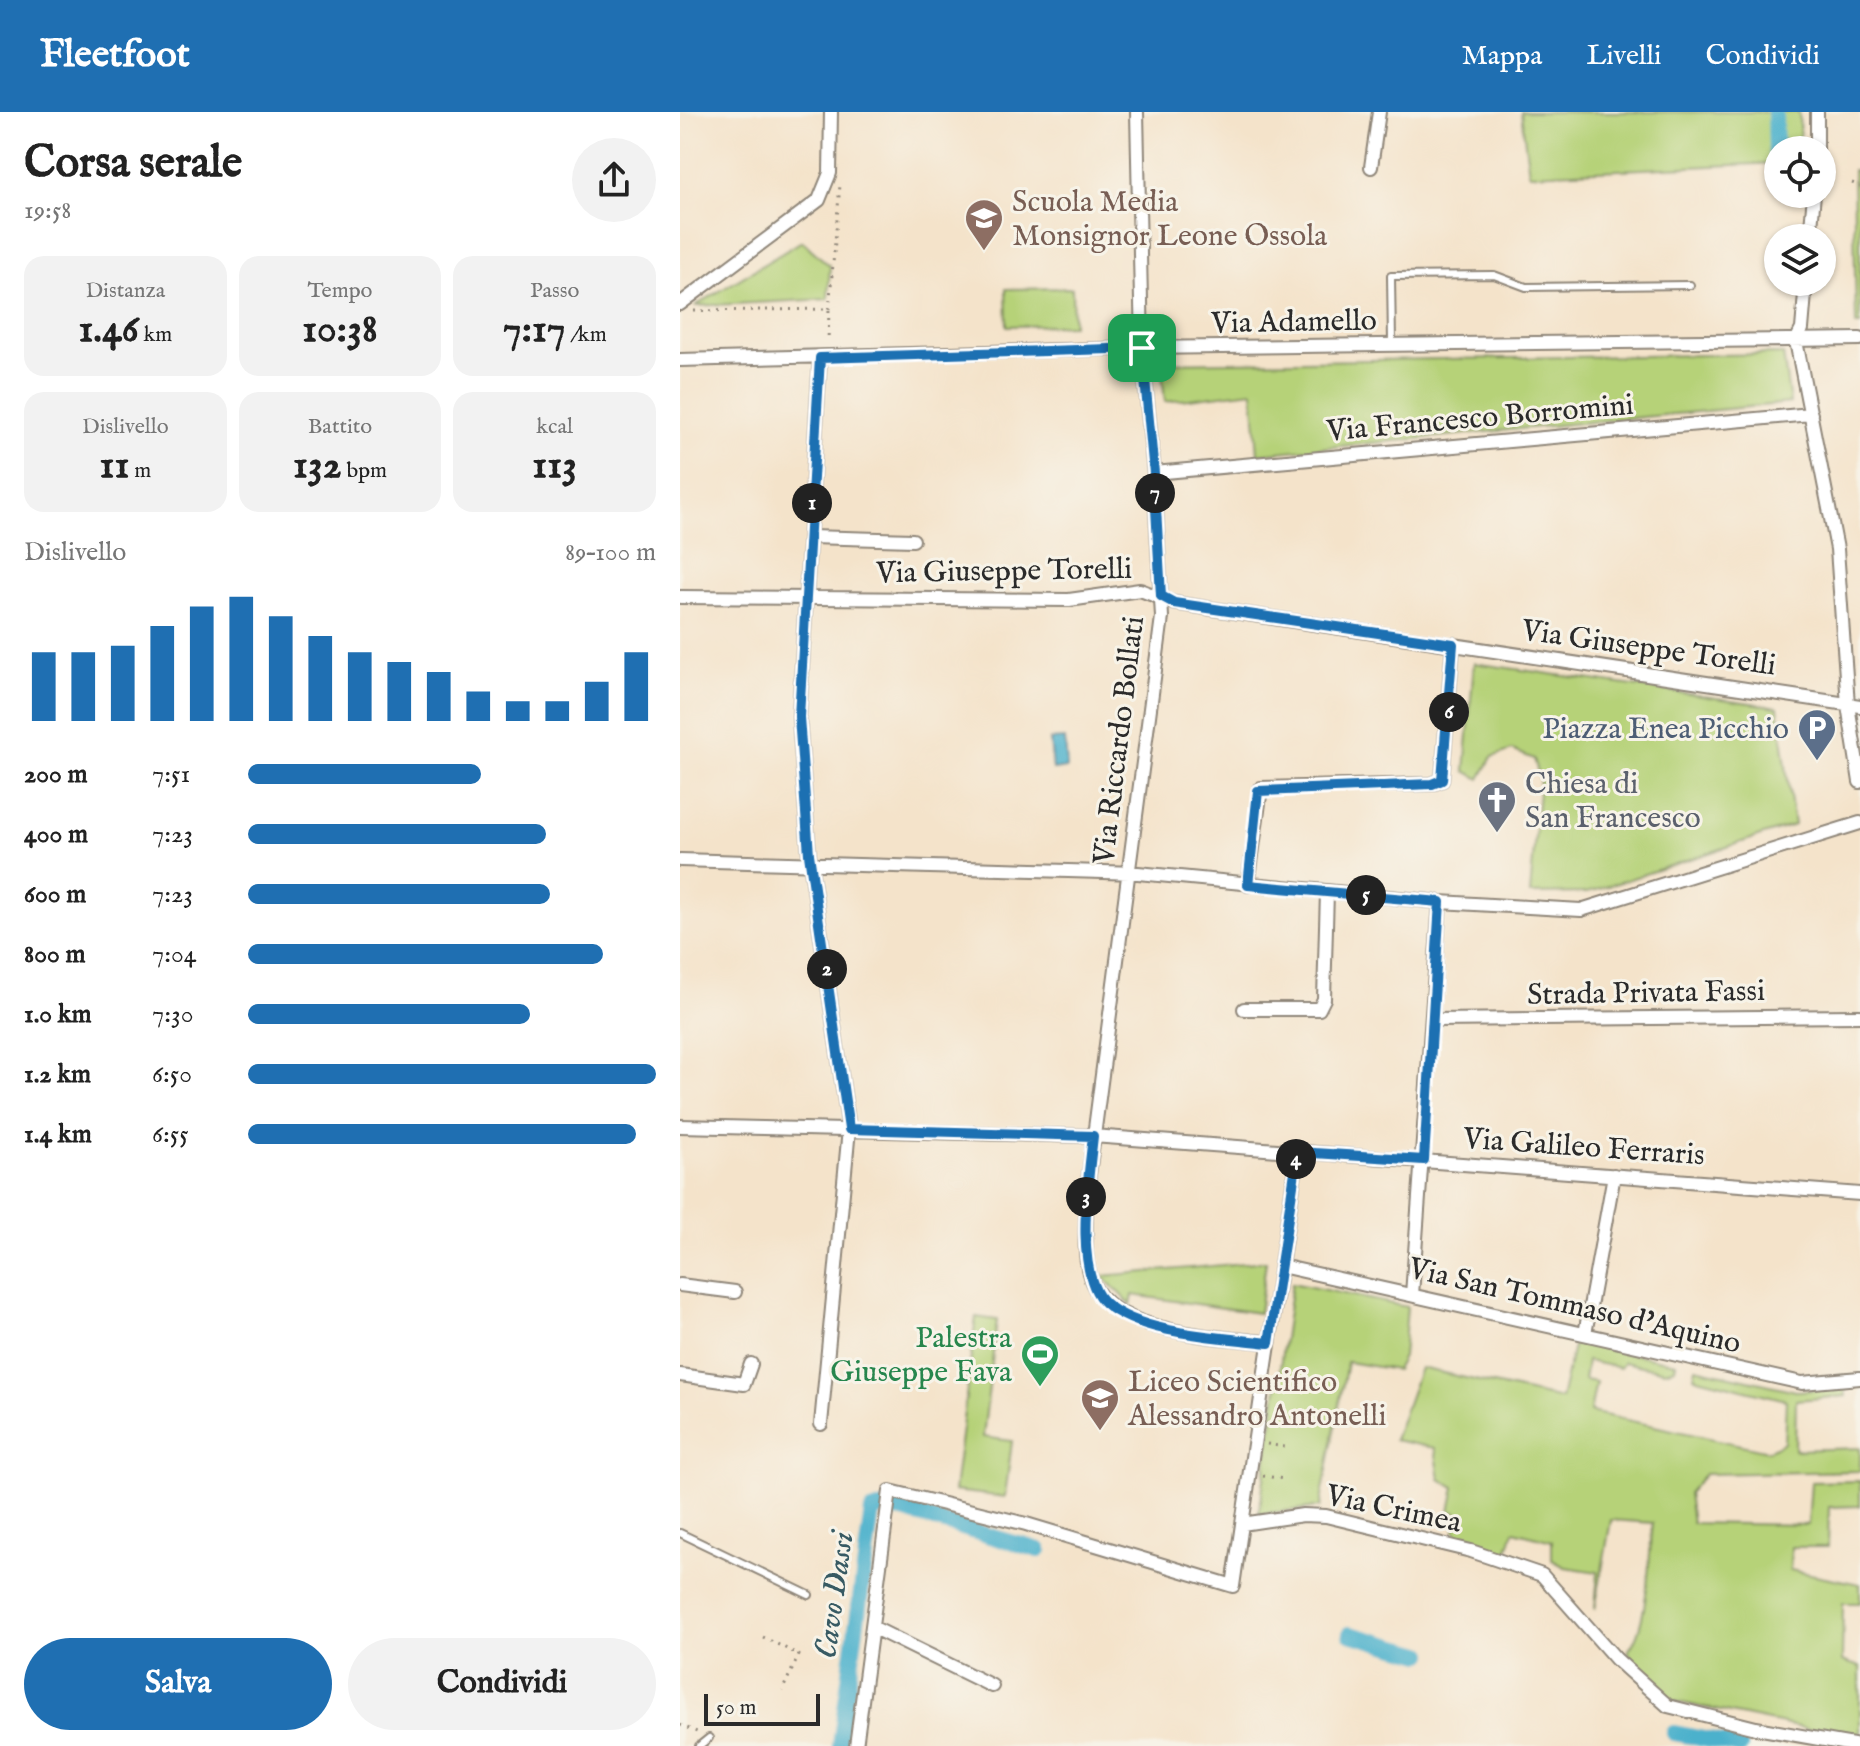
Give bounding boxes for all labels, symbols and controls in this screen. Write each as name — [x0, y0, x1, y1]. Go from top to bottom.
text: Fleetfoot — [40, 32, 190, 80]
text: Mappa — [1462, 39, 1542, 74]
text: Livelli — [1586, 39, 1662, 74]
text: Condividi — [1706, 39, 1820, 74]
text: Corsa serale — [24, 136, 242, 192]
map controls — [1764, 136, 1836, 296]
button: locate — [1764, 136, 1836, 208]
button: share — [572, 138, 656, 222]
place label: Scuola Media Monsignor Leone Ossola — [1012, 184, 1327, 256]
text: 19:58 — [24, 194, 72, 227]
school or university icon: Scuola Media Monsignor Leone Ossola — [963, 197, 1005, 252]
button: layers — [1764, 224, 1836, 296]
text: Distanza — [85, 277, 165, 305]
text: Tempo — [307, 277, 372, 305]
text: Passo — [530, 277, 579, 305]
street label: Via Adamello — [1210, 303, 1377, 343]
text: 1.46 — [78, 305, 139, 356]
text: 10:38 — [302, 305, 378, 356]
text: 7:17 — [503, 305, 566, 356]
pin — [1108, 314, 1176, 382]
text: km — [139, 321, 172, 349]
text: /km — [566, 321, 607, 349]
icon: arrive — [1120, 326, 1164, 370]
street label: Via Francesco Borromini — [1324, 387, 1635, 451]
text: Dislivello — [82, 413, 169, 441]
text: Battito — [308, 413, 372, 441]
text: kcal — [536, 413, 573, 441]
text: 11 — [100, 441, 129, 492]
text: 132 — [293, 441, 342, 492]
text: 113 — [532, 441, 577, 492]
text: m — [129, 457, 151, 485]
text: bpm — [342, 457, 387, 485]
pin: 7 — [1135, 473, 1175, 513]
text: 7 — [1150, 479, 1160, 507]
pin: 1 — [792, 483, 832, 523]
text: 1 — [808, 489, 816, 517]
text: Dislivello — [24, 536, 126, 569]
text: 89–100 m — [565, 536, 656, 569]
street label: Via Giuseppe Torelli — [875, 551, 1132, 593]
street label: Via Giuseppe Torelli — [1518, 612, 1778, 686]
street label: Via Riccardo Bollati — [1086, 614, 1154, 868]
pin: 6 — [1429, 692, 1469, 732]
text: 6 — [1444, 698, 1454, 726]
parking icon: Piazza Enea Picchio — [1796, 707, 1838, 762]
place label: Piazza Enea Picchio — [1542, 711, 1789, 749]
text: 200 m — [24, 758, 88, 791]
text: 7:51 — [152, 758, 190, 791]
place label: Chiesa di San Francesco — [1525, 766, 1701, 838]
church icon: Chiesa di San Francesco — [1476, 779, 1518, 834]
text: 400 m — [24, 818, 88, 851]
text: 7:23 — [152, 818, 193, 851]
pin: 5 — [1346, 875, 1386, 915]
text: 600 m — [24, 878, 86, 911]
text: 7:23 — [152, 878, 193, 911]
text: 5 — [1362, 881, 1370, 909]
text: 800 m — [24, 938, 86, 971]
text: 7:04 — [152, 938, 197, 971]
pin: 2 — [807, 949, 847, 989]
text: 2 — [822, 955, 832, 983]
street label: Strada Privata Fassi — [1527, 973, 1765, 1015]
text: 1.0 km — [24, 998, 92, 1031]
text: 7:30 — [152, 998, 194, 1031]
text: 1.2 km — [24, 1058, 91, 1091]
text: 6:50 — [152, 1058, 192, 1091]
text: 1.4 km — [24, 1118, 92, 1151]
text: 6:55 — [152, 1118, 189, 1151]
street label: Via Galileo Ferraris — [1461, 1121, 1706, 1175]
pin: 4 — [1276, 1139, 1316, 1179]
text: 4 — [1291, 1145, 1301, 1173]
pin: 3 — [1066, 1177, 1106, 1217]
text: 3 — [1082, 1183, 1090, 1211]
street label: Via San Tommaso d'Aquino — [1404, 1250, 1744, 1364]
place label: Palestra Giuseppe Fava — [830, 1320, 1012, 1392]
sports icon: Palestra Giuseppe Fava — [1019, 1333, 1061, 1388]
place label: Liceo Scientifico Alessandro Antonelli — [1127, 1364, 1387, 1436]
school or university icon: Liceo Scientifico Alessandro Antonelli — [1079, 1377, 1121, 1432]
street label: Via Crimea — [1321, 1477, 1465, 1543]
water label: Cavo Dassi — [806, 1527, 865, 1662]
button: Salva — [24, 1638, 332, 1730]
button: Condividi — [348, 1638, 656, 1730]
scale bar — [704, 1690, 820, 1726]
text: 50 m — [716, 1694, 757, 1722]

